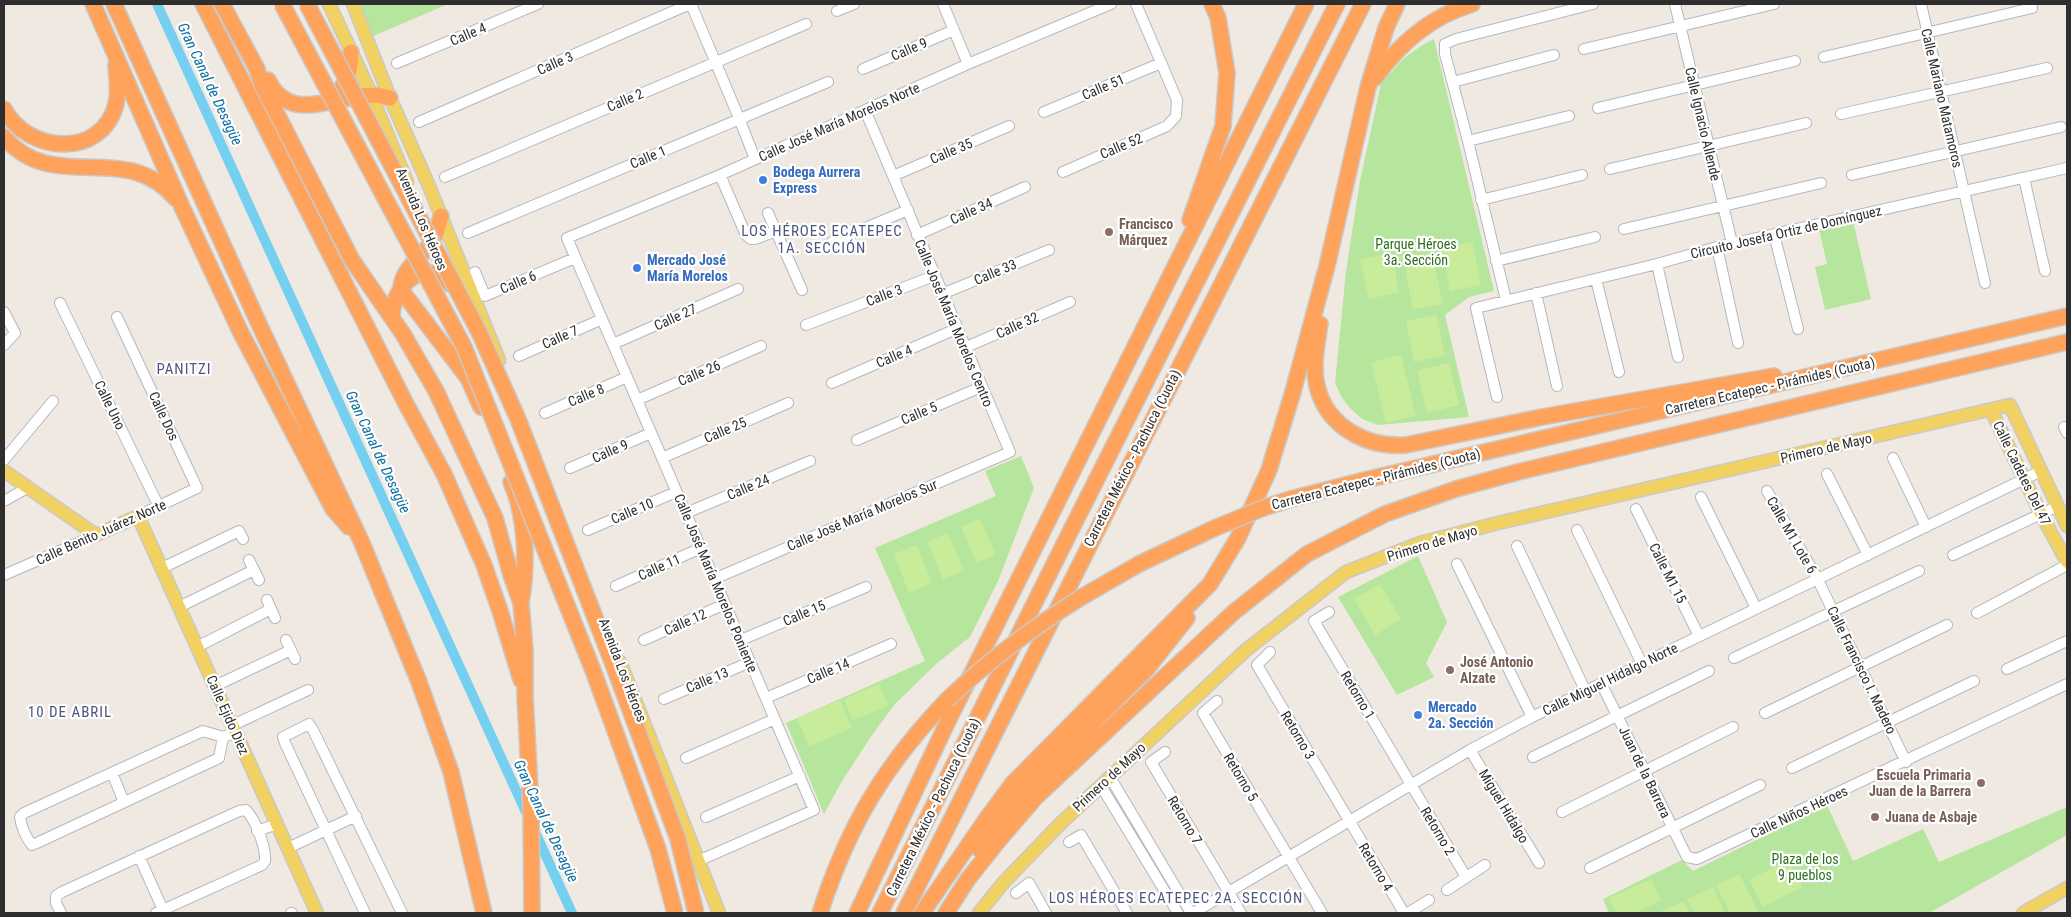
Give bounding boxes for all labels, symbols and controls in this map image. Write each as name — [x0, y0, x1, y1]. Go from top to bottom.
street label: Calle 4 — [447, 19, 489, 49]
water label: Gran Canal de Desagüe — [174, 20, 246, 148]
street label: Calle Mariano Matamoros — [1918, 27, 1966, 169]
street label: Calle 9 — [888, 34, 930, 64]
street label: Calle 3 — [534, 48, 576, 78]
street label: Calle Ignacio Allende — [1682, 66, 1724, 183]
street label: Calle 51 — [1079, 71, 1127, 103]
street label: Calle José María Morelos Norte — [756, 79, 922, 165]
street label: Calle 2 — [604, 85, 646, 115]
street label: Calle 52 — [1097, 130, 1145, 162]
street label: Calle 35 — [927, 135, 975, 167]
street label: Calle 1 — [627, 142, 669, 172]
place label: Bodega Aurrera Express — [773, 164, 861, 196]
street label: Avenida Los Héroes — [393, 165, 451, 273]
marker: Bodega Aurrera Express — [757, 174, 769, 186]
street label: Calle 34 — [947, 195, 995, 227]
street label: Circuito Josefa Ortiz de Domínguez — [1689, 202, 1883, 262]
place label: Francisco Márquez — [1119, 216, 1173, 248]
district label: LOS HÉROES ECATEPEC 1A. SECCIÓN — [741, 222, 903, 257]
marker: Francisco Márquez — [1103, 226, 1115, 238]
park label: Parque Héroes 3a. Sección — [1375, 236, 1457, 268]
street label: Calle José María Morelos Centro — [911, 237, 997, 409]
place label: Mercado José María Morelos — [647, 252, 728, 284]
street label: Calle 33 — [971, 256, 1019, 288]
marker: Mercado José María Morelos — [631, 262, 643, 274]
street label: Calle 6 — [497, 267, 539, 297]
street label: Calle 3 — [864, 281, 904, 309]
street label: Calle 27 — [651, 301, 699, 333]
street label: Calle 32 — [993, 309, 1041, 341]
street label: Calle 7 — [539, 322, 581, 352]
street label: Calle 4 — [873, 341, 915, 371]
street label: Carretera Ecatepec - Pirámides (Cuota) — [1664, 354, 1877, 419]
street label: Calle 26 — [675, 357, 723, 389]
district label: PANITZI — [156, 360, 212, 378]
street label: Carretera México - Pachuca (Cuota) — [1080, 367, 1185, 550]
street label: Calle Uno — [91, 378, 129, 432]
street label: Calle 8 — [565, 380, 607, 410]
water label: Gran Canal de Desagüe — [342, 388, 414, 516]
street label: Calle Dos — [146, 389, 182, 443]
street label: Calle 5 — [898, 398, 940, 428]
street label: Calle 25 — [701, 414, 749, 446]
street label: Calle Cadetes Del 47 — [1990, 418, 2054, 528]
street label: Primero de Mayo — [1779, 430, 1873, 466]
street label: Calle 9 — [589, 436, 631, 466]
street label: Carretera Ecatepec - Pirámides (Cuota) — [1270, 445, 1482, 514]
street label: Calle 24 — [724, 471, 772, 503]
street label: Calle José María Morelos Sur — [784, 476, 940, 554]
street label: Calle José María Morelos Poniente — [671, 491, 761, 675]
street label: Calle M1 Lote 6 — [1764, 494, 1820, 576]
street label: Calle 10 — [608, 495, 656, 527]
street label: Calle Benito Juárez Norte — [34, 496, 169, 568]
street label: Primero de Mayo — [1385, 522, 1479, 564]
street label: Calle M1 15 — [1646, 540, 1690, 606]
street label: Calle 11 — [635, 551, 683, 583]
street label: Calle 15 — [780, 597, 828, 629]
street label: Calle Francisco I. Madero — [1824, 604, 1900, 736]
street label: Calle 12 — [661, 606, 709, 638]
street label: Avenida Los Héroes — [596, 616, 650, 724]
street label: Calle Miguel Hidalgo Norte — [1540, 639, 1681, 719]
place label: José Antonio Alzate — [1460, 654, 1534, 686]
street label: Calle 14 — [804, 655, 852, 687]
street label: Calle 13 — [683, 664, 731, 696]
marker: José Antonio Alzate — [1444, 664, 1456, 676]
street label: Retorno 1 — [1337, 668, 1379, 722]
street label: Calle Ejido Diez — [203, 673, 253, 757]
place label: Mercado 2a. Sección — [1428, 699, 1494, 731]
district label: 10 DE ABRIL — [28, 703, 112, 721]
street label: Retorno 3 — [1277, 708, 1319, 762]
marker: Mercado 2a. Sección — [1412, 709, 1424, 721]
street label: Carretera México - Pachuca (Cuota) — [883, 715, 984, 899]
street label: Juan de la Barrera — [1616, 724, 1674, 820]
street label: Primero de Mayo — [1069, 739, 1149, 815]
street label: Retorno 5 — [1220, 750, 1262, 804]
water label: Gran Canal de Desagüe — [510, 757, 582, 885]
street label: Miguel Hidalgo — [1476, 766, 1532, 846]
place label: Escuela Primaria Juan de la Barrera — [1869, 767, 1971, 799]
marker: Escuela Primaria Juan de la Barrera — [1975, 777, 1987, 789]
street label: Calle Niños Héroes — [1748, 782, 1850, 842]
street label: Retorno 7 — [1164, 793, 1206, 847]
street label: Retorno 2 — [1417, 804, 1459, 858]
place label: Juana de Asbaje — [1885, 809, 1978, 825]
marker: Juana de Asbaje — [1869, 811, 1881, 823]
street label: Retorno 4 — [1355, 840, 1397, 894]
park label: Plaza de los 9 pueblos — [1771, 851, 1839, 883]
district label: LOS HÉROES ECATEPEC 2A. SECCIÓN — [1049, 889, 1303, 907]

